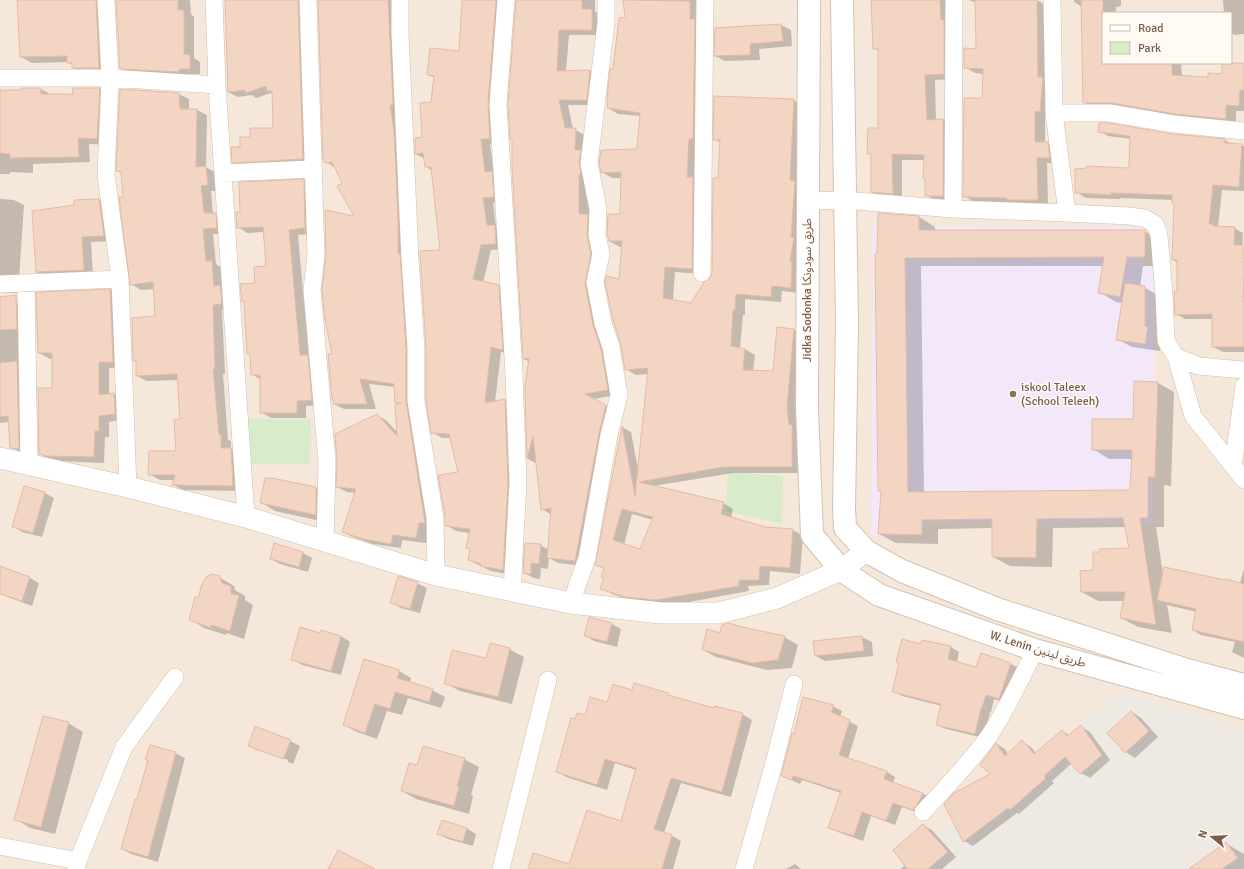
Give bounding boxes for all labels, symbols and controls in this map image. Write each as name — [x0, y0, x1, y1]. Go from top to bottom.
legend — [1102, 12, 1232, 64]
text: Road — [1138, 21, 1164, 36]
text: Park — [1138, 41, 1161, 56]
street label: Jidka Sodonka طريق سودونكا — [800, 218, 815, 362]
place label: iskool Taleex (School Teleeh) — [1021, 380, 1099, 409]
marker: iskool Taleex (School Teleeh) — [1008, 389, 1018, 399]
street label: W. Lenin طريق لينين — [988, 628, 1088, 671]
north arrow — [1192, 817, 1232, 857]
text: N — [1196, 828, 1210, 840]

